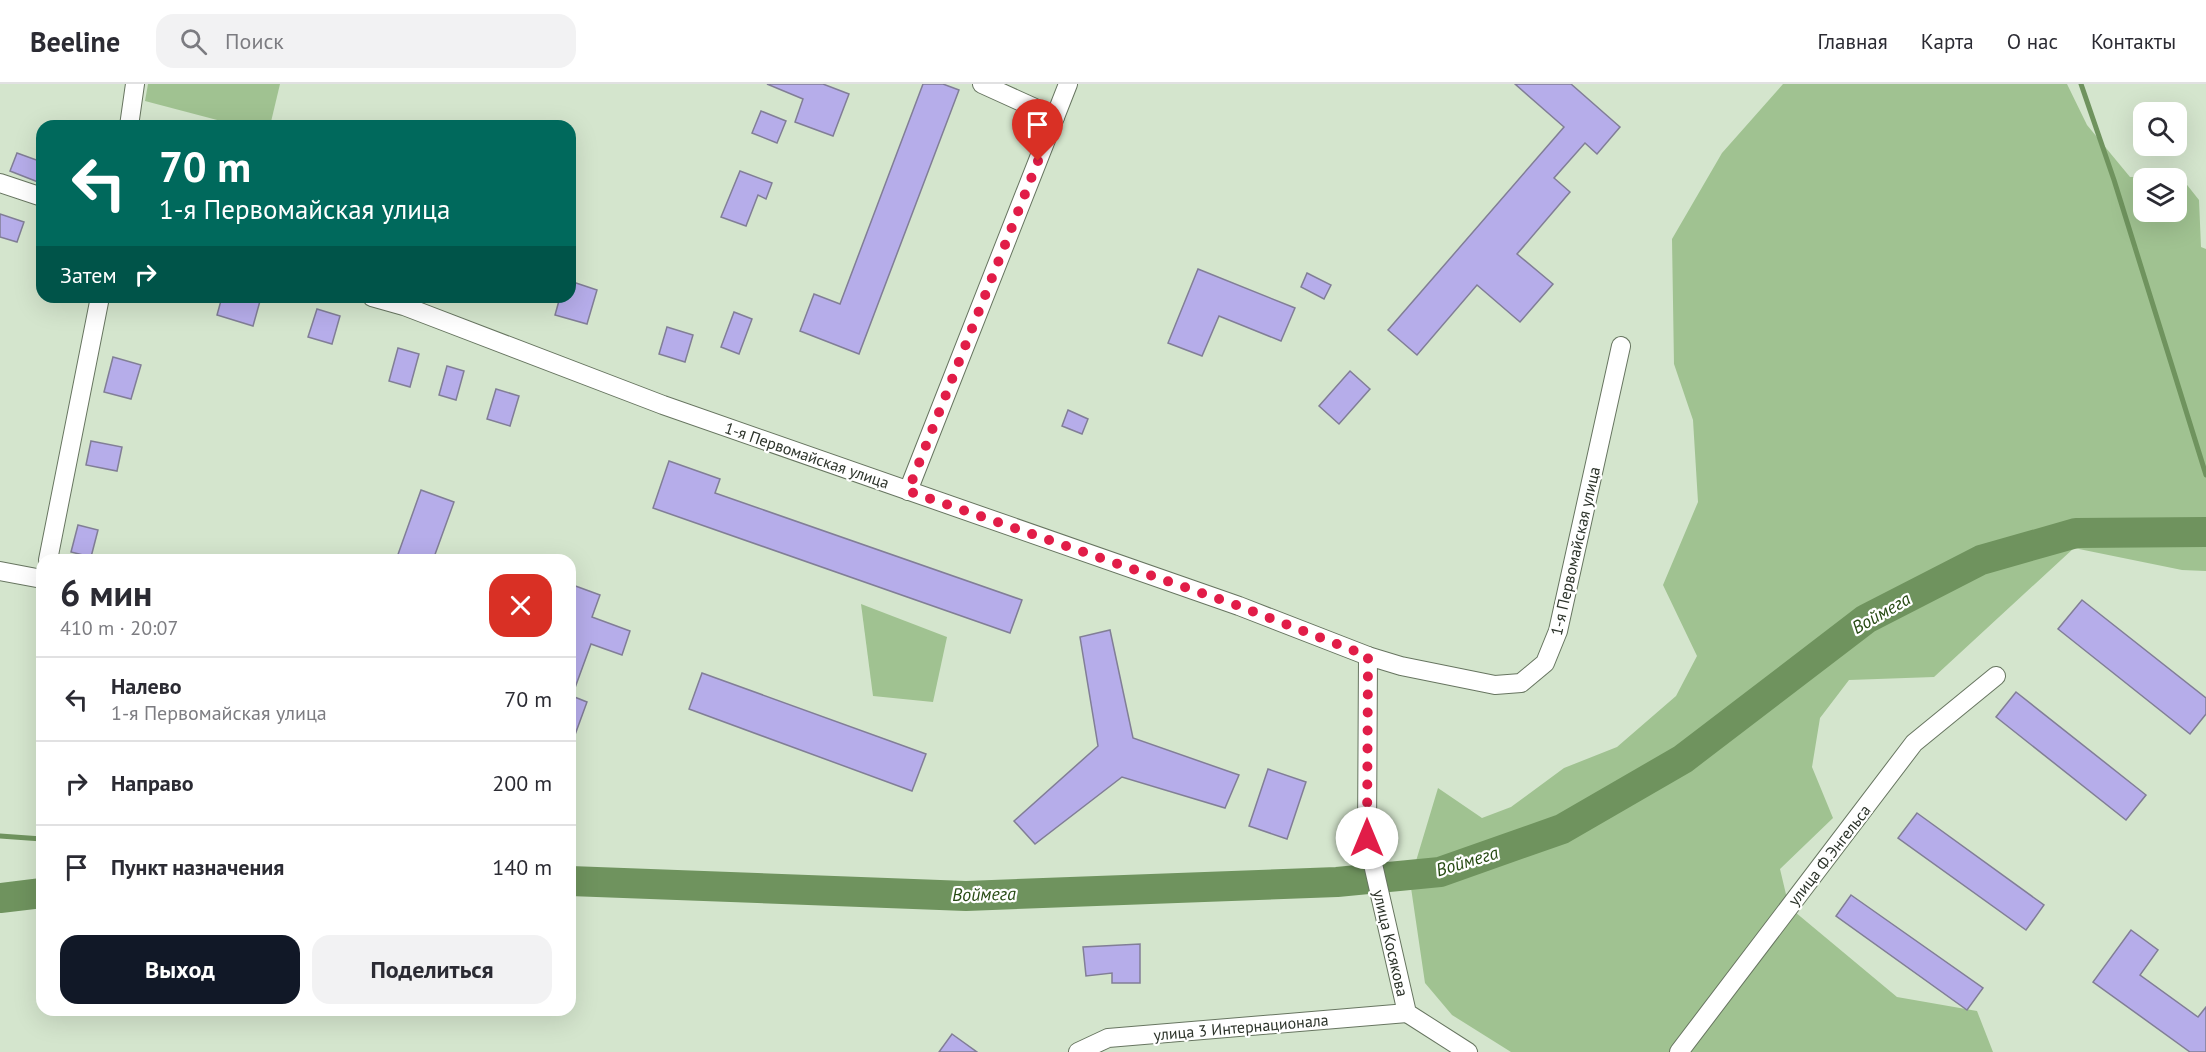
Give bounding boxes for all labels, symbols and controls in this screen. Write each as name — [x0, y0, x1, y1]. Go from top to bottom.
search box — [156, 14, 576, 68]
text: Beeline — [30, 23, 120, 60]
icon: search — [177, 25, 210, 58]
text: Поиск — [225, 27, 284, 55]
text: Главная — [1817, 28, 1888, 55]
text: Карта — [1921, 28, 1974, 55]
text: О нас — [2007, 28, 2058, 55]
text: Контакты — [2091, 28, 2176, 55]
pin — [1012, 99, 1063, 161]
map controls — [2133, 102, 2187, 222]
button: search — [2133, 102, 2187, 156]
icon: arrive — [1021, 108, 1054, 141]
text: 70 m — [159, 139, 251, 194]
icon: left — [60, 144, 138, 222]
button: layers — [2133, 168, 2187, 222]
text: 1-я Первомайская улица — [159, 192, 450, 226]
icon: right — [129, 258, 162, 291]
text: Затем — [60, 261, 117, 289]
street label: 1-я Первомайская улица — [722, 417, 892, 493]
street label: 1-я Первомайская улица — [1546, 465, 1604, 637]
text: 6 мин — [60, 569, 152, 616]
button: close — [489, 574, 552, 637]
water label: Воймега — [1848, 587, 1915, 639]
text: 410 m · 20:07 — [60, 615, 178, 641]
text: Налево — [111, 672, 182, 700]
icon: left — [60, 683, 93, 716]
text: 70 m — [504, 685, 552, 713]
text: 1-я Первомайская улица — [111, 700, 327, 726]
icon: right — [60, 767, 93, 800]
text: Направо — [111, 769, 194, 797]
text: 200 m — [492, 769, 552, 797]
street label: улица Ф.Энгельса — [1783, 800, 1875, 910]
position arrow — [1335, 806, 1399, 870]
water label: Воймега — [1433, 841, 1501, 881]
icon: arrive — [60, 851, 93, 884]
text: Пункт назначения — [111, 853, 284, 881]
text: 140 m — [492, 853, 552, 881]
water label: Воймега — [952, 882, 1016, 906]
street label: улица Косякова — [1369, 888, 1413, 998]
button: Выход — [60, 935, 300, 1004]
button: Поделиться — [312, 935, 552, 1004]
street label: улица 3 Интернационала — [1153, 1009, 1329, 1045]

